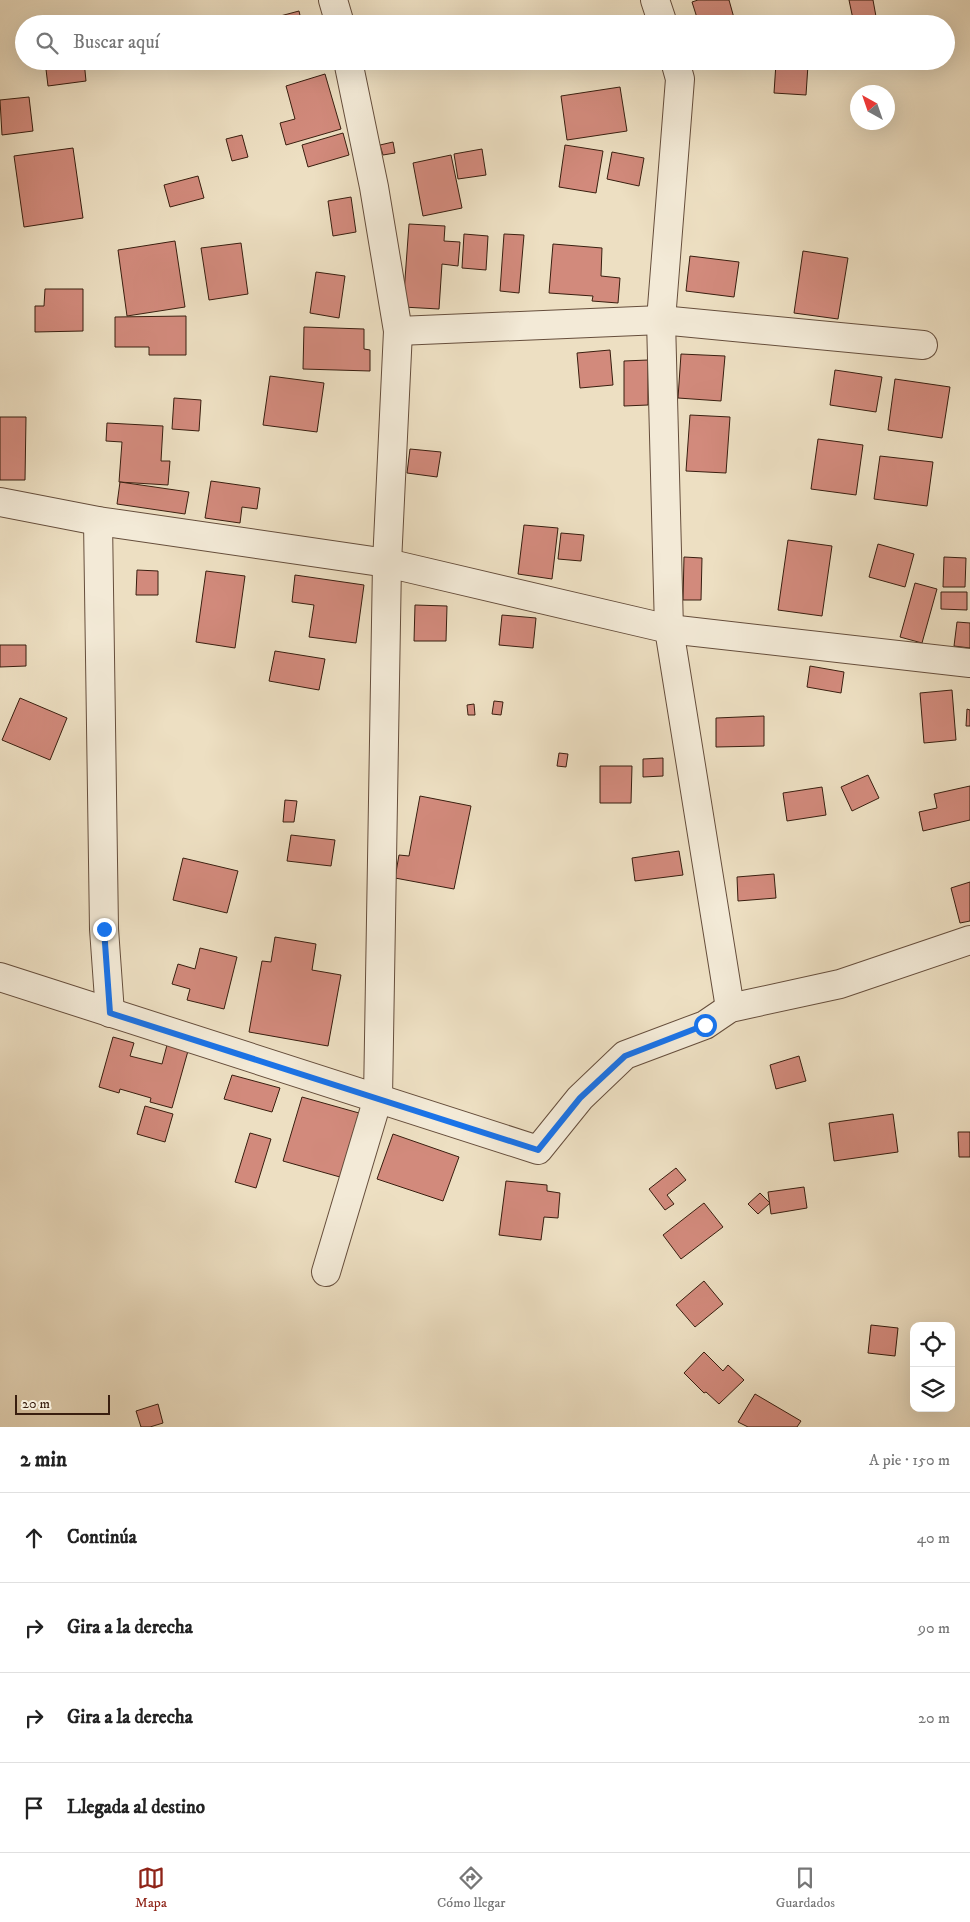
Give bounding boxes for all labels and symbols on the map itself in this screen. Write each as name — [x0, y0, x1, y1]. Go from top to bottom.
north arrow — [850, 85, 895, 130]
route end — [93, 918, 116, 941]
route start — [694, 1014, 717, 1037]
scale bar — [15, 1392, 110, 1415]

